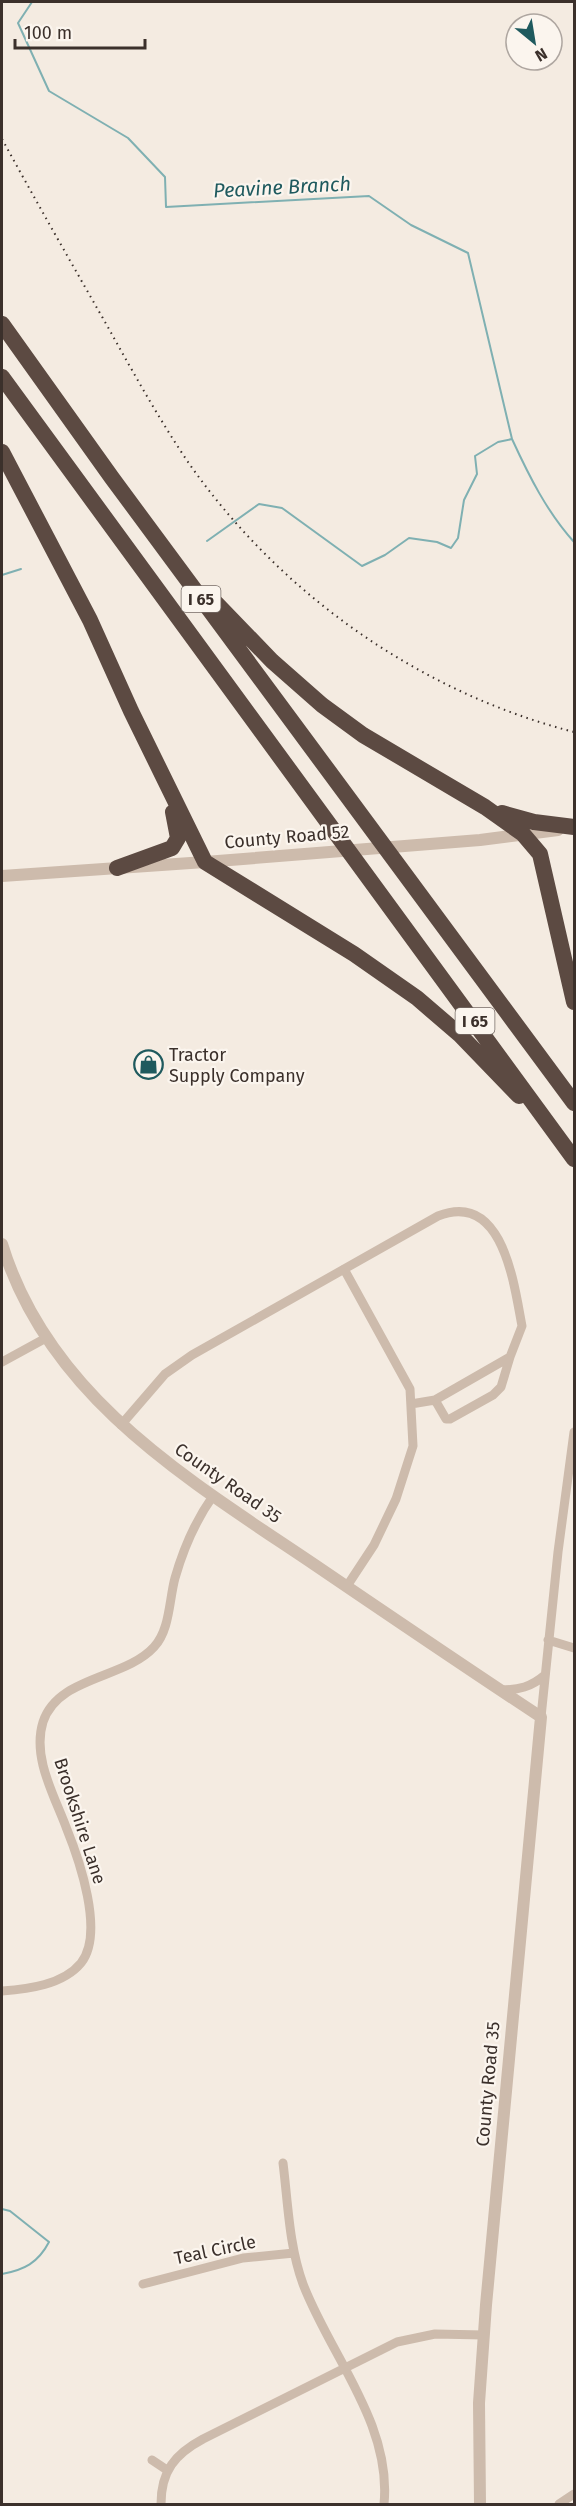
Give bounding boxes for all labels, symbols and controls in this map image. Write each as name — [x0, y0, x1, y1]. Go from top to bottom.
scale bar — [15, 12, 146, 50]
north arrow — [504, 12, 564, 72]
text: 100 m — [24, 22, 72, 44]
text: N — [532, 44, 551, 65]
water label: Peavine Branch — [212, 171, 352, 203]
road number: I 65 — [182, 586, 220, 612]
street label: County Road 52 — [224, 821, 350, 853]
road number: I 65 — [456, 1008, 494, 1034]
place label: Tractor Supply Company — [169, 1044, 305, 1087]
shop icon: Tractor Supply Company — [132, 1049, 164, 1081]
street label: County Road 35 — [170, 1438, 286, 1528]
street label: Brookshire Lane — [49, 1755, 111, 1887]
street label: County Road 35 — [472, 2020, 504, 2148]
street label: Teal Circle — [172, 2231, 258, 2269]

